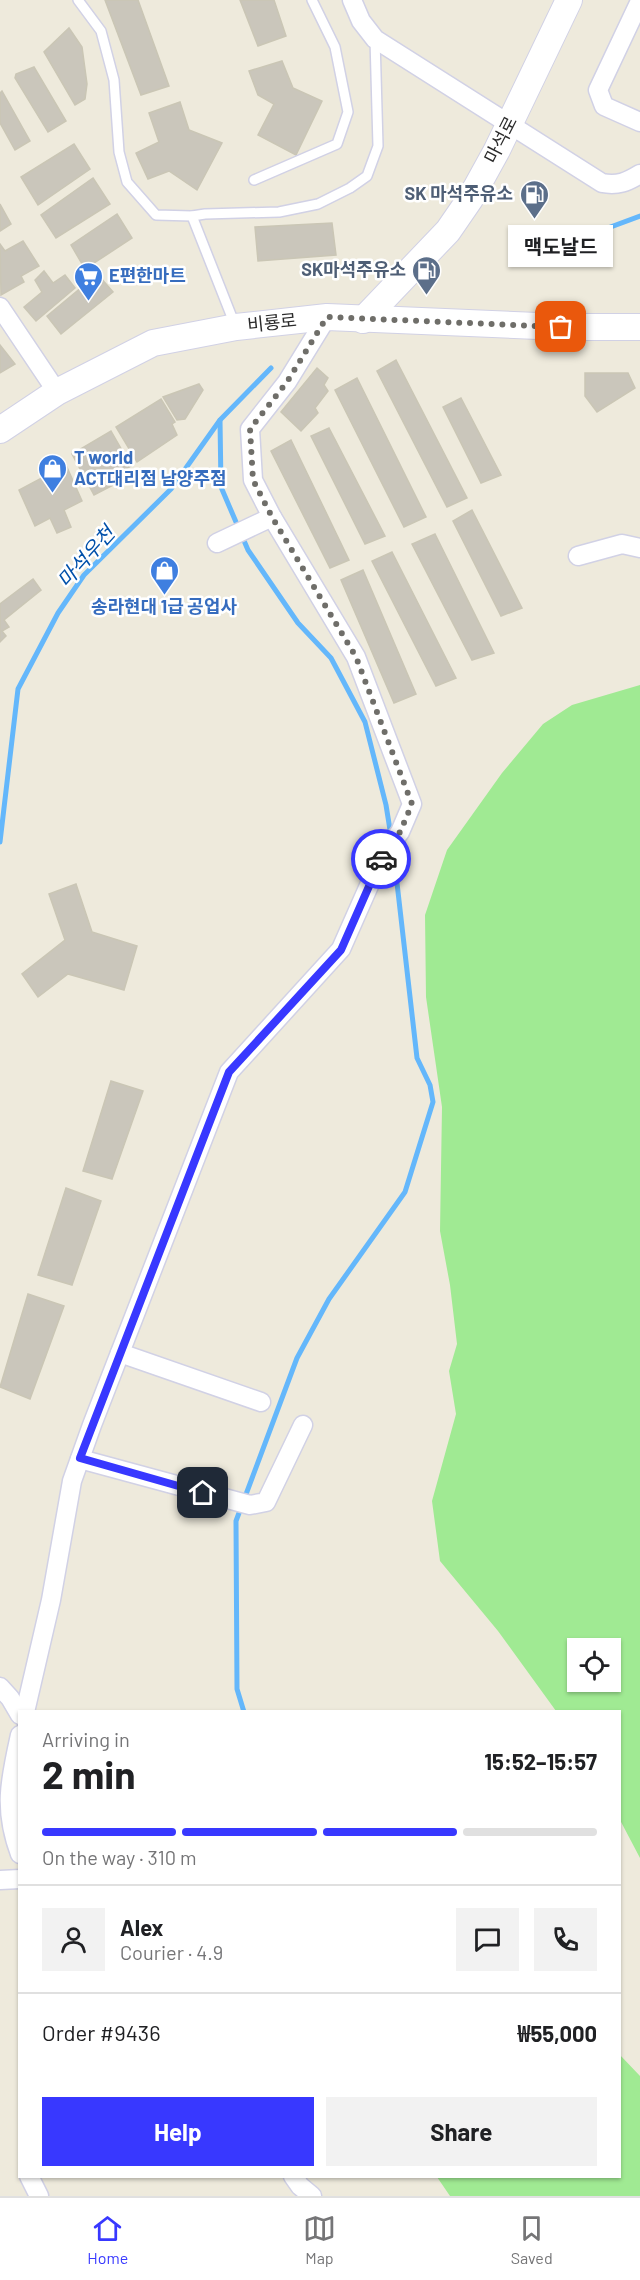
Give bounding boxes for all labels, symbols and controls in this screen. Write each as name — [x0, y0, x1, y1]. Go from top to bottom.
street label: 마석로 — [479, 112, 521, 167]
fuel station icon: SK 마석주유소 — [518, 178, 550, 220]
place label: SK 마석주유소 — [405, 182, 513, 204]
callout: 맥도날드 — [508, 225, 614, 267]
text: 맥도날드 — [524, 234, 597, 258]
fuel station icon: SK마석주유소 — [411, 254, 443, 296]
place label: SK마석주유소 — [301, 258, 406, 280]
supermarket icon: E편한마트 — [72, 260, 104, 302]
place label: E편한마트 — [109, 264, 186, 286]
pin — [535, 301, 586, 352]
street label: 비룡로 — [246, 308, 298, 336]
icon: bag — [544, 310, 577, 343]
place label: T world ACT대리점 남양주점 — [74, 446, 227, 489]
shop icon: T world ACT대리점 남양주점 — [37, 452, 69, 494]
water label: 마석우천 — [52, 519, 121, 592]
shop icon: 송라현대 1급 공업사 — [148, 554, 180, 596]
place label: 송라현대 1급 공업사 — [91, 595, 237, 617]
courier — [351, 829, 411, 889]
icon: car — [365, 843, 398, 876]
pin — [177, 1467, 228, 1518]
icon: home — [186, 1476, 219, 1509]
map controls — [567, 1638, 621, 1692]
button: locate — [567, 1638, 621, 1692]
text: Arriving in — [42, 1727, 130, 1751]
text: 15:52–15:57 — [484, 1748, 597, 1774]
text: 2 min — [42, 1750, 135, 1797]
text: On the way · 310 m — [42, 1845, 197, 1869]
button: person — [42, 1908, 105, 1971]
button: chat — [456, 1908, 519, 1971]
button: phone — [534, 1908, 597, 1971]
text: Alex — [120, 1914, 163, 1940]
text: Courier · 4.9 — [120, 1940, 223, 1964]
text: Order #9436 — [42, 2019, 160, 2045]
text: ₩55,000 — [517, 2020, 597, 2046]
button: Help — [42, 2097, 314, 2166]
button: Share — [326, 2097, 597, 2166]
tab: Home — [87, 2212, 128, 2267]
tab: Map — [303, 2212, 336, 2267]
tab: Saved — [511, 2212, 553, 2267]

